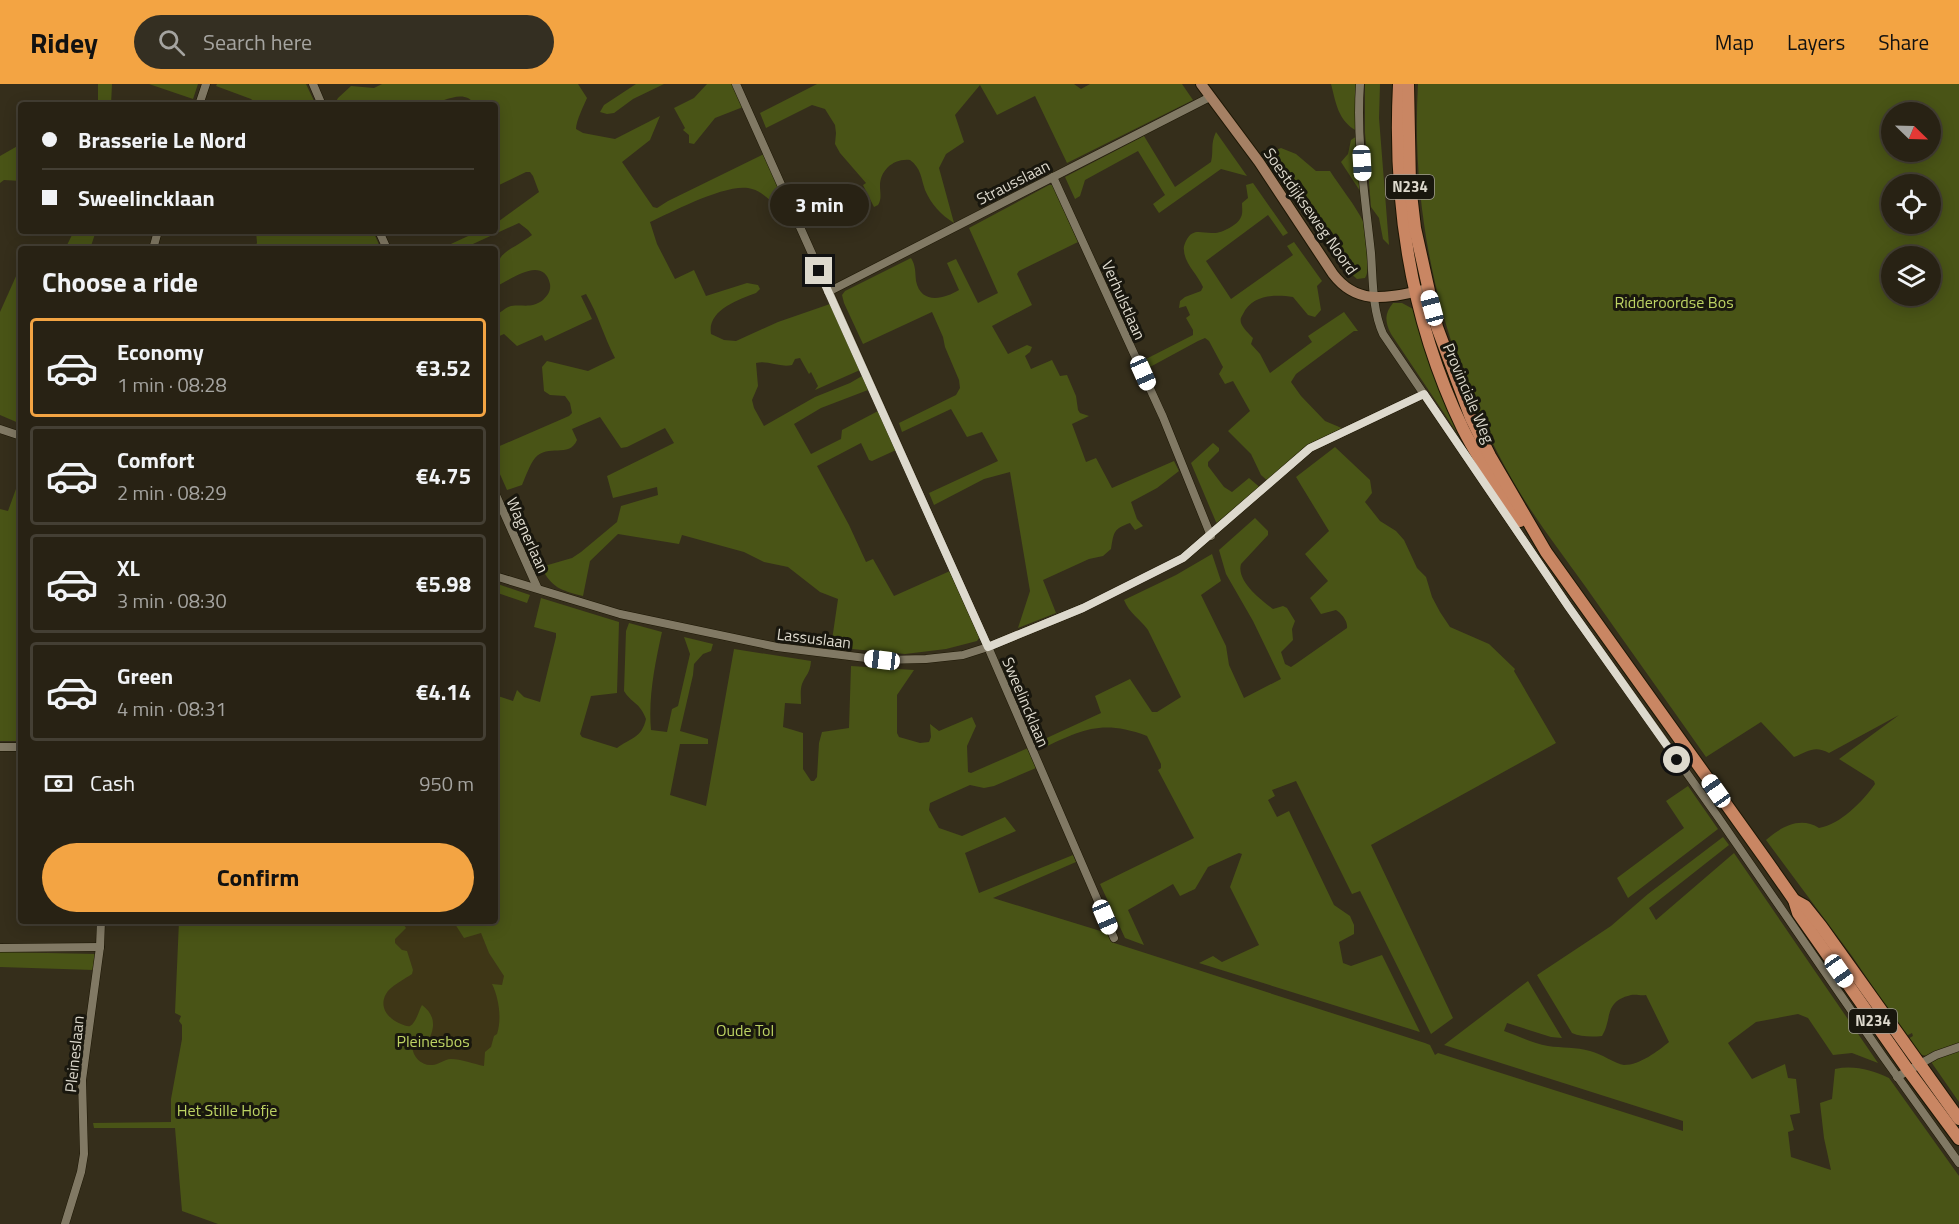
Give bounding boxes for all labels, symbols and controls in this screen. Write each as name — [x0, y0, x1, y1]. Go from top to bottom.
search box — [134, 15, 554, 69]
text: Ridey — [30, 21, 98, 64]
text: Search here — [203, 25, 312, 59]
icon: search — [155, 26, 188, 59]
text: Map — [1715, 26, 1754, 58]
text: Layers — [1787, 26, 1845, 58]
text: Share — [1878, 26, 1929, 58]
north arrow — [1881, 102, 1941, 162]
map controls — [1881, 102, 1941, 306]
text: Brasserie Le Nord — [78, 123, 246, 157]
street label: Soestdijkseweg Noord — [1258, 143, 1364, 279]
car — [1352, 145, 1372, 181]
street label: Strausslaan — [972, 153, 1054, 211]
button: locate — [1881, 174, 1941, 234]
road number: N234 — [1386, 175, 1434, 199]
text: Sweelincklaan — [78, 181, 215, 215]
callout: 3 min — [770, 184, 868, 226]
text: 3 min — [795, 189, 844, 220]
button: layers — [1881, 246, 1941, 306]
street label: Verhulstlaan — [1096, 256, 1152, 344]
route end — [805, 257, 832, 284]
text: Choose a ride — [42, 261, 198, 302]
car — [1419, 288, 1445, 328]
park label: Ridderoordse Bos — [1614, 290, 1734, 314]
text: Economy — [117, 335, 204, 369]
street label: Provinciale Weg — [1437, 339, 1501, 447]
icon: car — [45, 341, 99, 395]
text: €3.52 — [416, 351, 471, 385]
car — [1127, 353, 1159, 393]
text: 1 min · 08:28 — [117, 369, 227, 400]
text: Comfort — [117, 443, 195, 477]
icon: car — [45, 449, 99, 503]
text: €4.75 — [416, 459, 471, 493]
text: 2 min · 08:29 — [117, 477, 227, 508]
street label: Wagnerlaan — [501, 493, 555, 577]
text: XL — [117, 551, 140, 585]
icon: car — [45, 557, 99, 611]
text: €5.98 — [416, 567, 471, 601]
text: 3 min · 08:30 — [117, 585, 227, 616]
street label: Lassuslaan — [775, 622, 853, 654]
car — [863, 649, 901, 671]
street label: Sweelincklaan — [996, 653, 1056, 751]
text: Green — [117, 659, 173, 693]
icon: car — [45, 665, 99, 719]
text: €4.14 — [416, 675, 471, 709]
text: 4 min · 08:31 — [117, 693, 227, 724]
route start — [1663, 746, 1690, 773]
text: Cash — [90, 766, 135, 800]
icon: cash — [42, 767, 75, 800]
text: 950 m — [419, 768, 474, 799]
car — [1698, 771, 1734, 811]
button: Confirm — [42, 843, 474, 912]
car — [1090, 897, 1120, 937]
car — [1821, 951, 1857, 991]
road number: N234 — [1849, 1009, 1897, 1033]
street label: Pleineslaan — [58, 1014, 90, 1094]
park label: Oude Tol — [716, 1018, 774, 1042]
park label: Pleinesbos — [396, 1029, 470, 1053]
park label: Het Stille Hofje — [177, 1098, 277, 1122]

